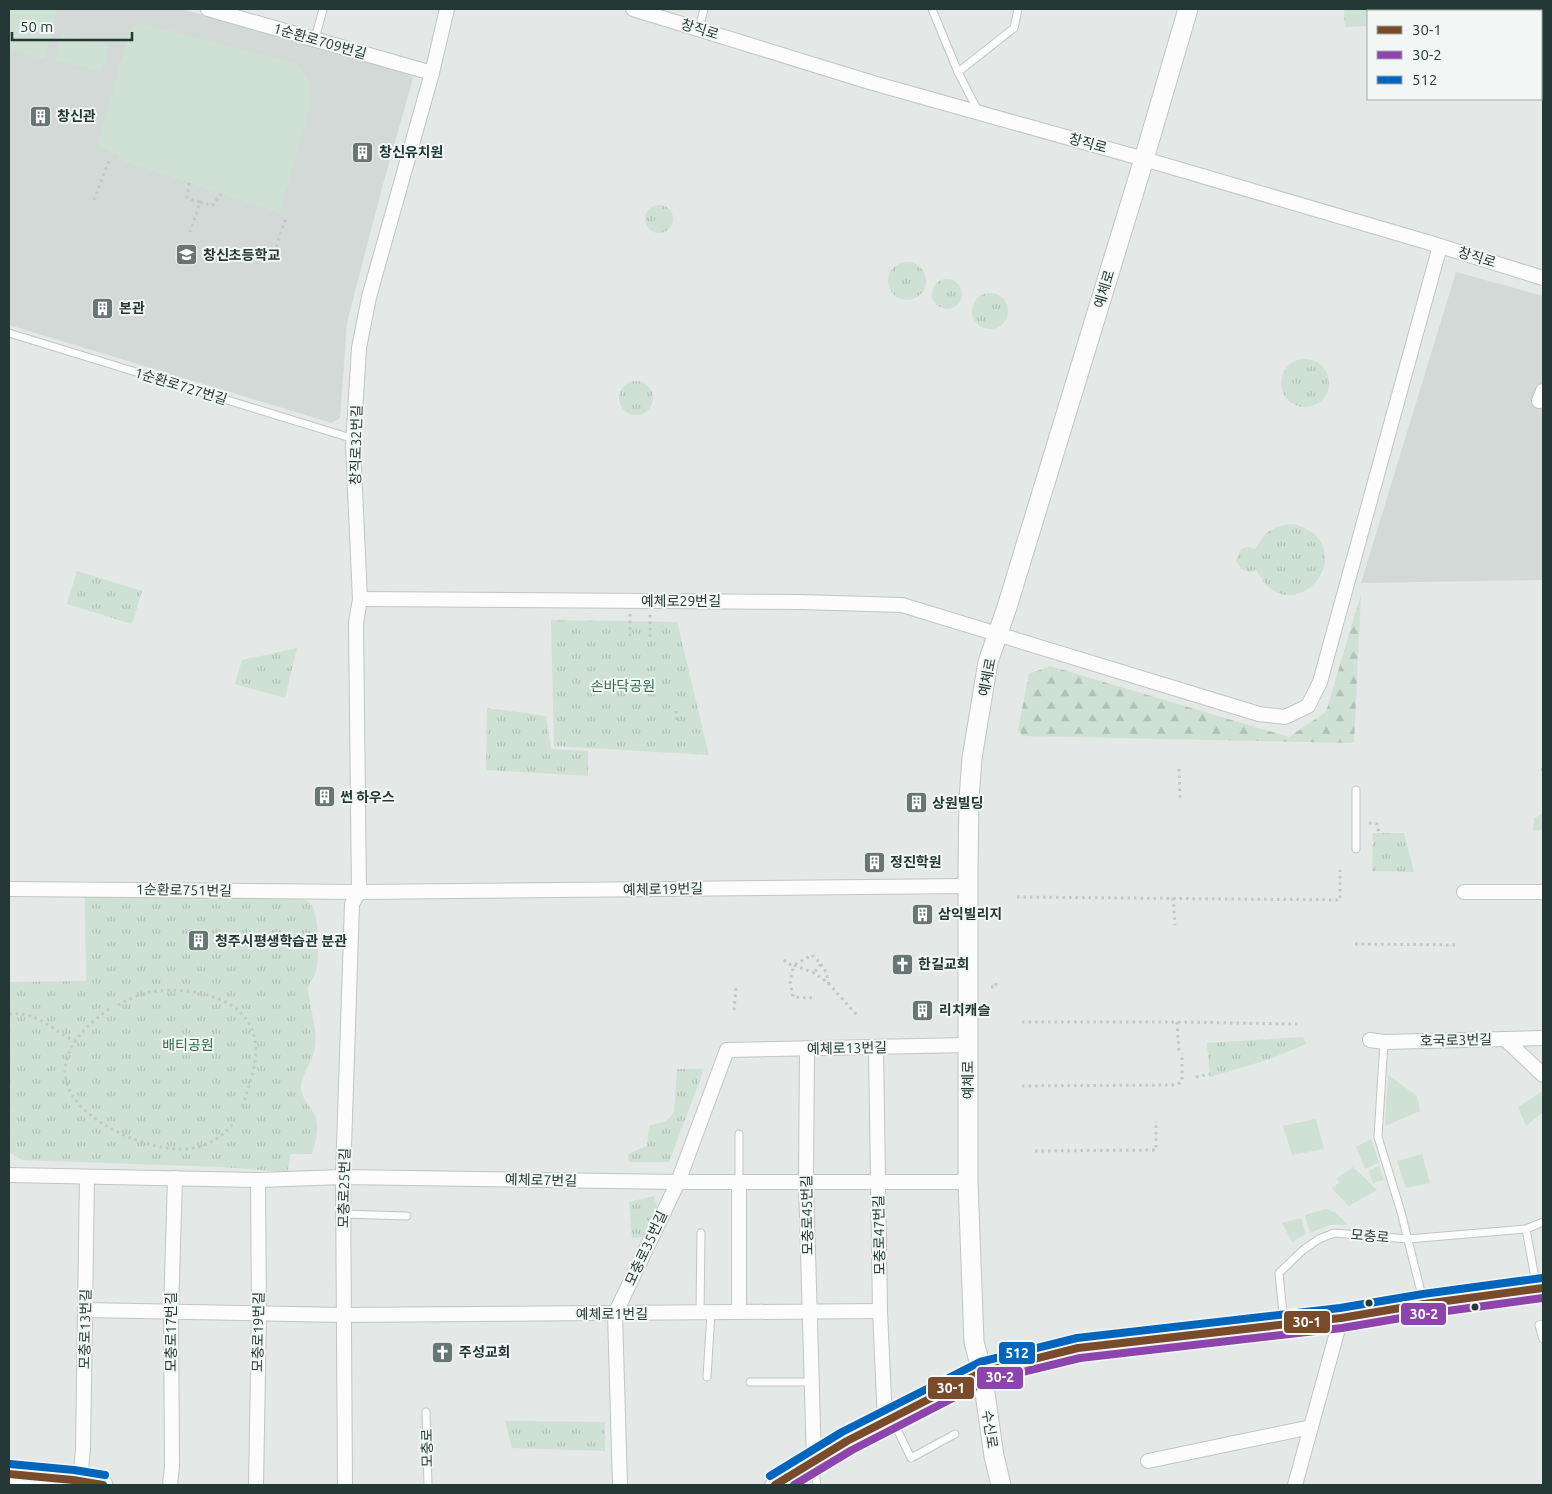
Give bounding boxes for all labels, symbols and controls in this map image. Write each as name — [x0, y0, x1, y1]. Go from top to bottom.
scale bar — [12, 10, 132, 42]
legend — [1367, 10, 1542, 100]
street label: 창직로 — [679, 16, 721, 42]
text: 50 m — [20, 18, 53, 35]
street label: 1순환로709번길 — [272, 20, 368, 62]
text: 30-1 — [1412, 21, 1442, 38]
text: 30-2 — [1412, 46, 1442, 63]
text: 512 — [1412, 71, 1437, 88]
building icon: 창신관 — [29, 104, 53, 128]
place label: 창신관 — [57, 108, 96, 124]
street label: 창직로 — [1067, 130, 1109, 156]
building icon: 창신유치원 — [351, 140, 375, 164]
place label: 창신유치원 — [379, 144, 443, 160]
school or university icon: 창신초등학교 — [175, 243, 199, 267]
street label: 창직로 — [1456, 244, 1498, 270]
place label: 창신초등학교 — [203, 247, 280, 263]
street label: 예체로 — [1091, 268, 1117, 310]
building icon: 본관 — [91, 296, 115, 320]
place label: 본관 — [119, 300, 145, 316]
street label: 1순환로727번길 — [133, 364, 229, 408]
street label: 창직로32번길 — [347, 405, 365, 485]
street label: 예체로29번길 — [641, 593, 721, 609]
street label: 예체로 — [975, 656, 999, 697]
park label: 손바닥공원 — [591, 678, 655, 694]
building icon: 썬 하우스 — [312, 785, 336, 809]
place label: 썬 하우스 — [340, 789, 395, 805]
building icon: 상원빌딩 — [904, 791, 928, 815]
place label: 상원빌딩 — [932, 795, 984, 811]
building icon: 정진학원 — [862, 850, 886, 874]
place label: 정진학원 — [890, 854, 942, 870]
street label: 예체로19번길 — [623, 880, 703, 898]
street label: 1순환로751번길 — [136, 881, 232, 899]
building icon: 삼익빌리지 — [910, 902, 934, 926]
place label: 삼익빌리지 — [938, 906, 1002, 922]
building icon: 청주시평생학습관 분관 — [187, 929, 211, 953]
place label: 청주시평생학습관 분관 — [215, 933, 347, 949]
church icon: 한길교회 — [890, 952, 914, 976]
place label: 한길교회 — [918, 956, 970, 972]
building icon: 리치캐슬 — [911, 998, 935, 1022]
place label: 리치캐슬 — [939, 1002, 991, 1018]
street label: 호국로3번길 — [1420, 1031, 1492, 1049]
park label: 배티공원 — [162, 1037, 214, 1053]
street label: 예체로13번길 — [807, 1039, 887, 1057]
street label: 예체로 — [960, 1061, 976, 1099]
street label: 모충로25번길 — [335, 1148, 353, 1228]
street label: 예체로7번길 — [505, 1171, 577, 1189]
street label: 모충로45번길 — [798, 1175, 816, 1255]
street label: 모충로47번길 — [870, 1195, 888, 1275]
street label: 모충로35번길 — [622, 1208, 670, 1288]
street label: 모충로 — [1350, 1226, 1390, 1246]
street label: 모충로13번길 — [76, 1289, 94, 1369]
street label: 모충로17번길 — [163, 1292, 179, 1372]
street label: 모충로19번길 — [249, 1292, 267, 1372]
unlabelled marker — [1364, 1298, 1374, 1308]
line badge: 30-2 — [1400, 1302, 1447, 1326]
unlabelled marker — [1470, 1302, 1480, 1312]
street label: 예체로1번길 — [576, 1306, 648, 1322]
text: 30-2 — [1410, 1306, 1438, 1322]
line badge: 30-1 — [1283, 1310, 1331, 1334]
text: 30-1 — [1293, 1314, 1321, 1330]
church icon: 주성교회 — [431, 1340, 455, 1364]
line badge: 512 — [998, 1341, 1036, 1365]
place label: 주성교회 — [459, 1344, 511, 1360]
text: 512 — [1005, 1345, 1029, 1361]
line badge: 30-2 — [976, 1366, 1024, 1390]
text: 30-2 — [986, 1369, 1014, 1385]
line badge: 30-1 — [927, 1376, 975, 1400]
text: 30-1 — [937, 1380, 965, 1396]
street label: 수신로 — [979, 1409, 1001, 1449]
street label: 모충로 — [419, 1428, 435, 1467]

